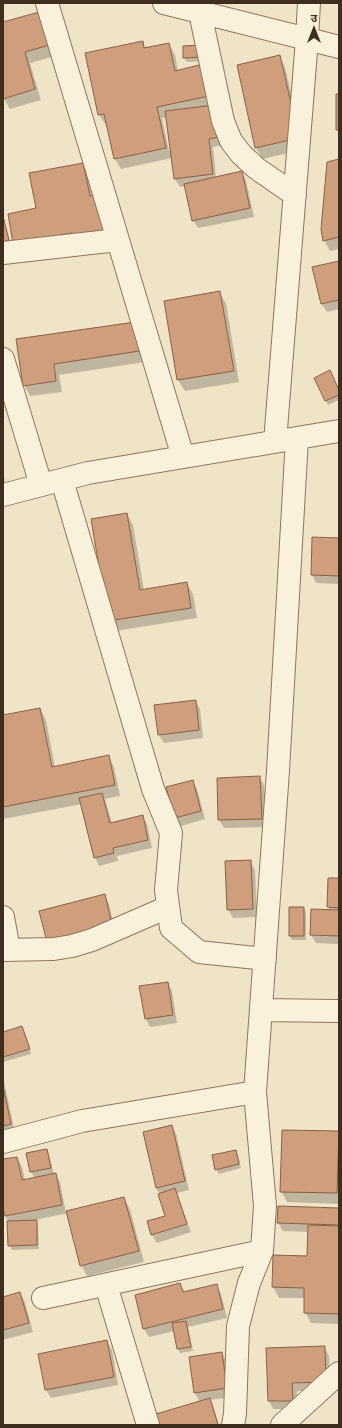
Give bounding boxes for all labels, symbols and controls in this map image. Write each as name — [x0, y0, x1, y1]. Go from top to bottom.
north arrow — [294, 8, 334, 48]
text: उ — [311, 9, 318, 25]

